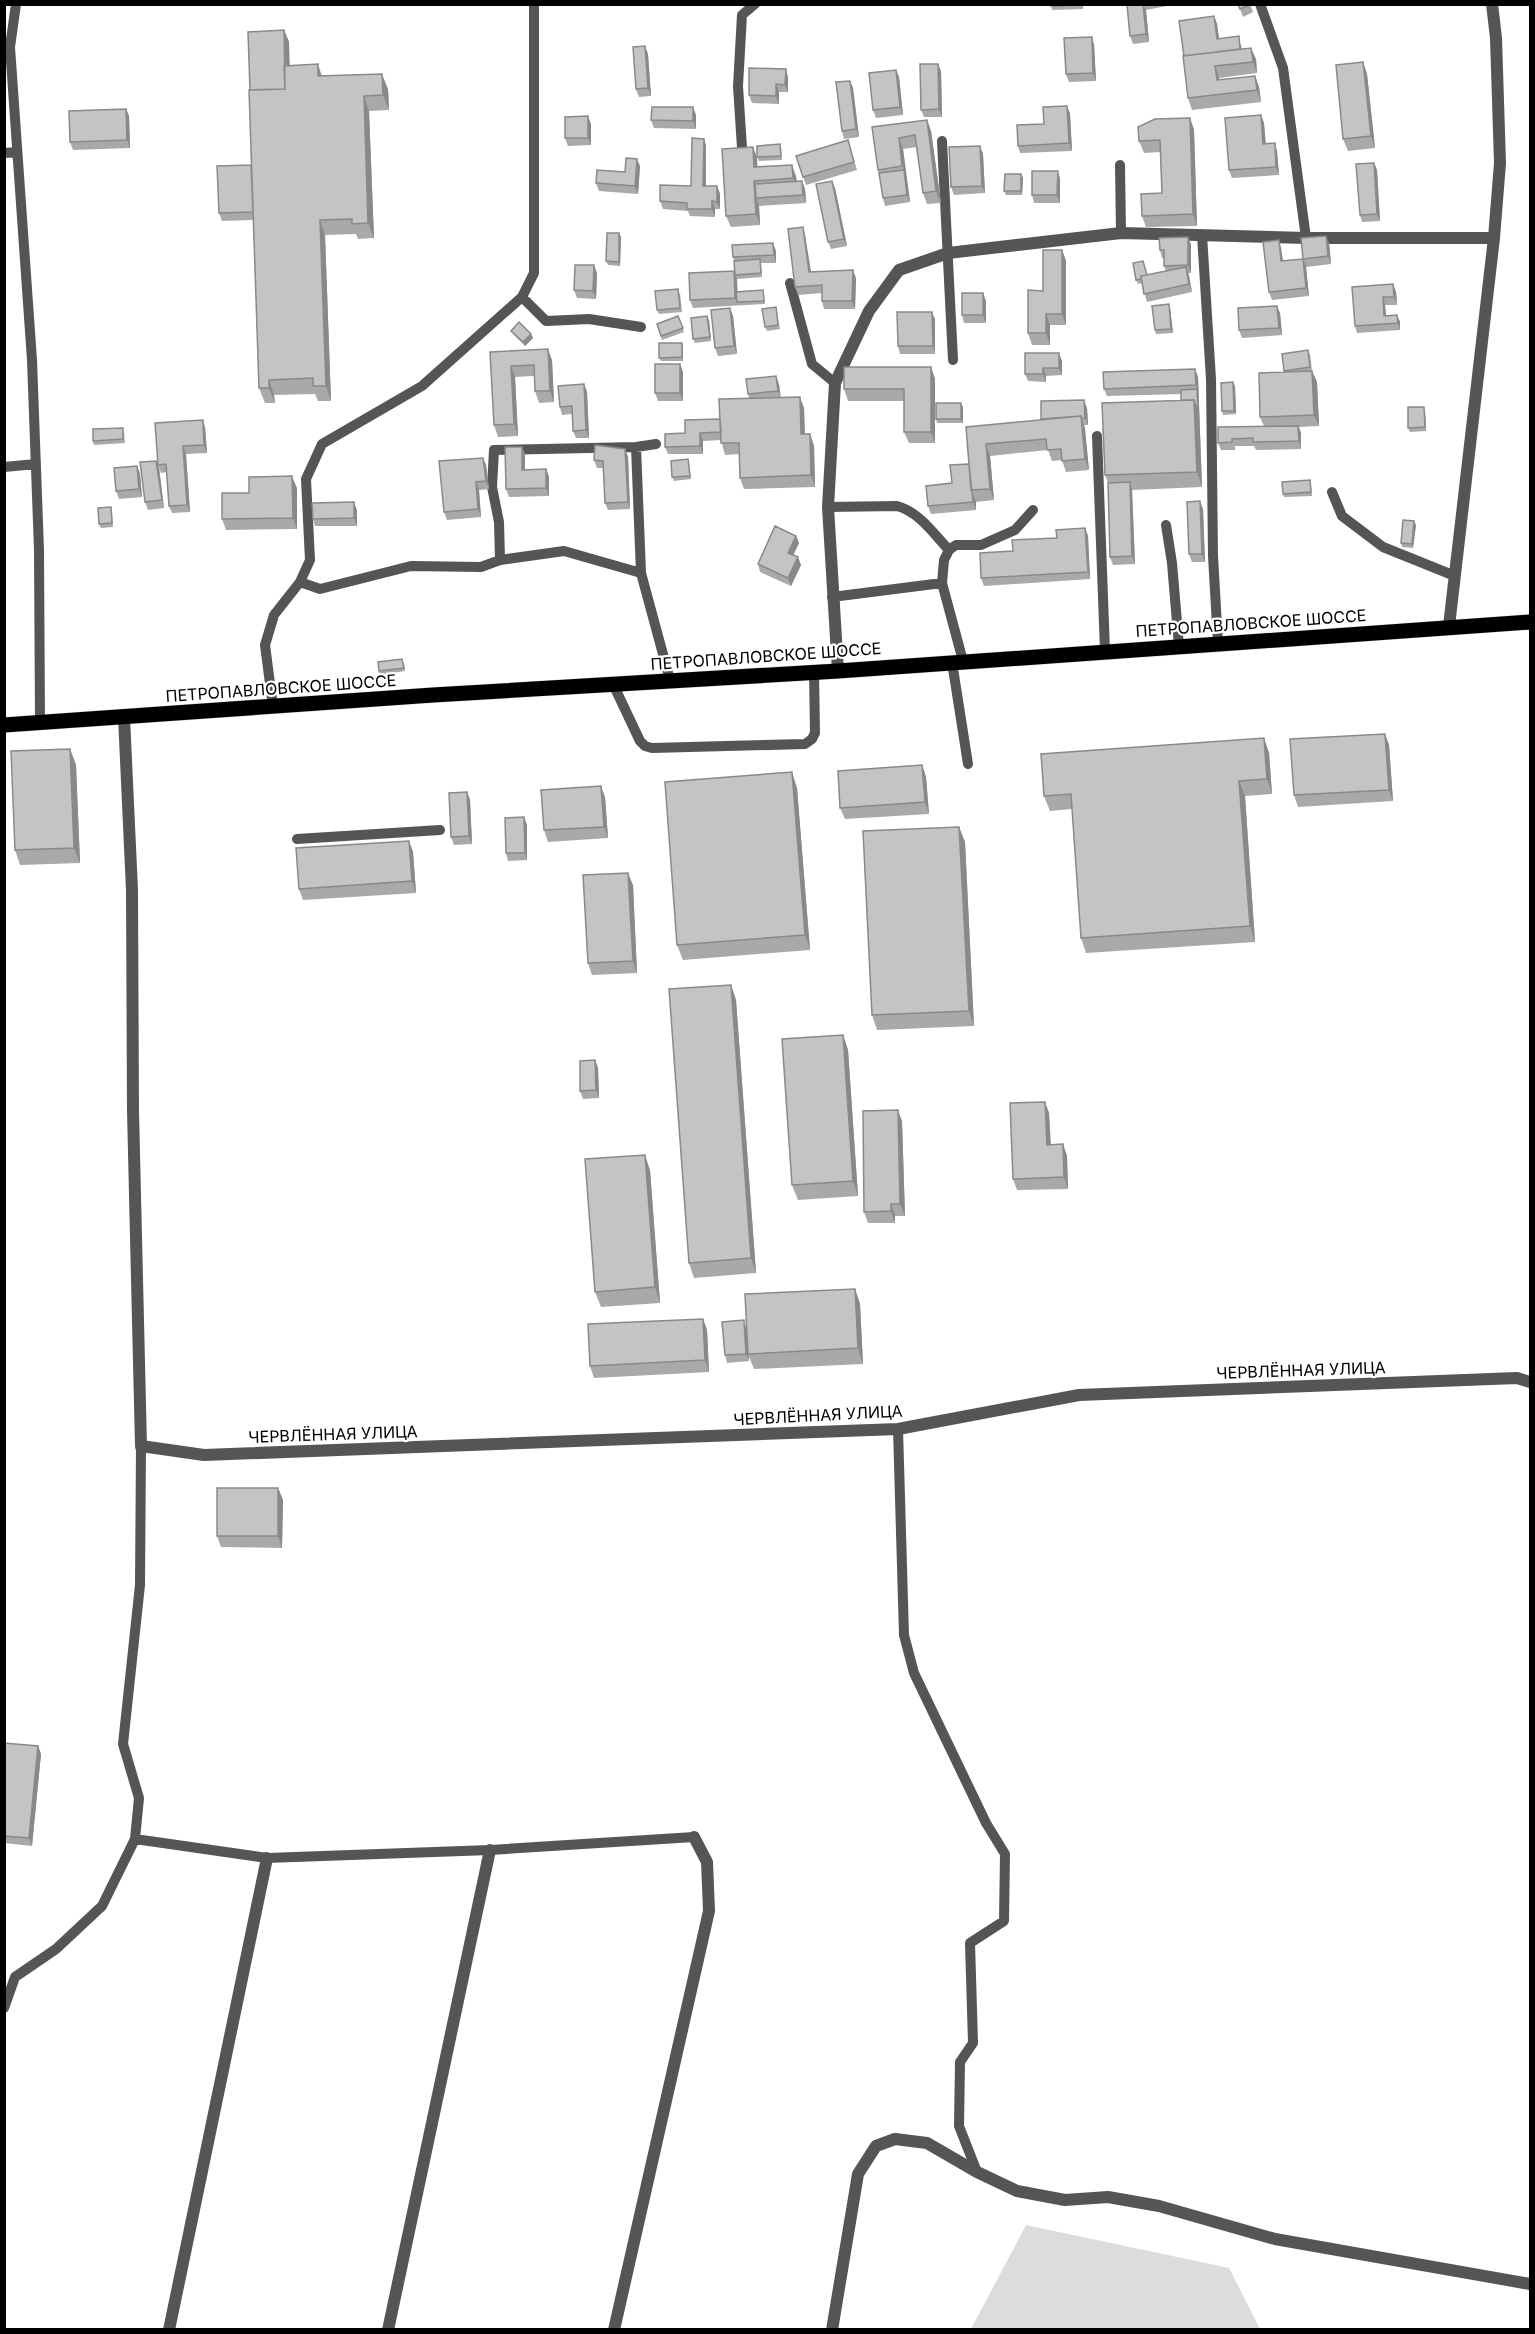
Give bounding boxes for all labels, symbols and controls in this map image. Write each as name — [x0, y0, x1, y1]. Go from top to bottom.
street label: ПЕТРОПАВЛОВСКОЕ ШОССЕ — [1135, 605, 1367, 641]
street label: ПЕТРОПАВЛОВСКОЕ ШОССЕ — [650, 638, 882, 674]
street label: ПЕТРОПАВЛОВСКОЕ ШОССЕ — [165, 670, 397, 706]
street label: ЧЕРВЛЁННАЯ УЛИЦА — [1216, 1357, 1386, 1383]
street label: ЧЕРВЛЁННАЯ УЛИЦА — [733, 1401, 903, 1429]
street label: ЧЕРВЛЁННАЯ УЛИЦА — [248, 1421, 418, 1447]

